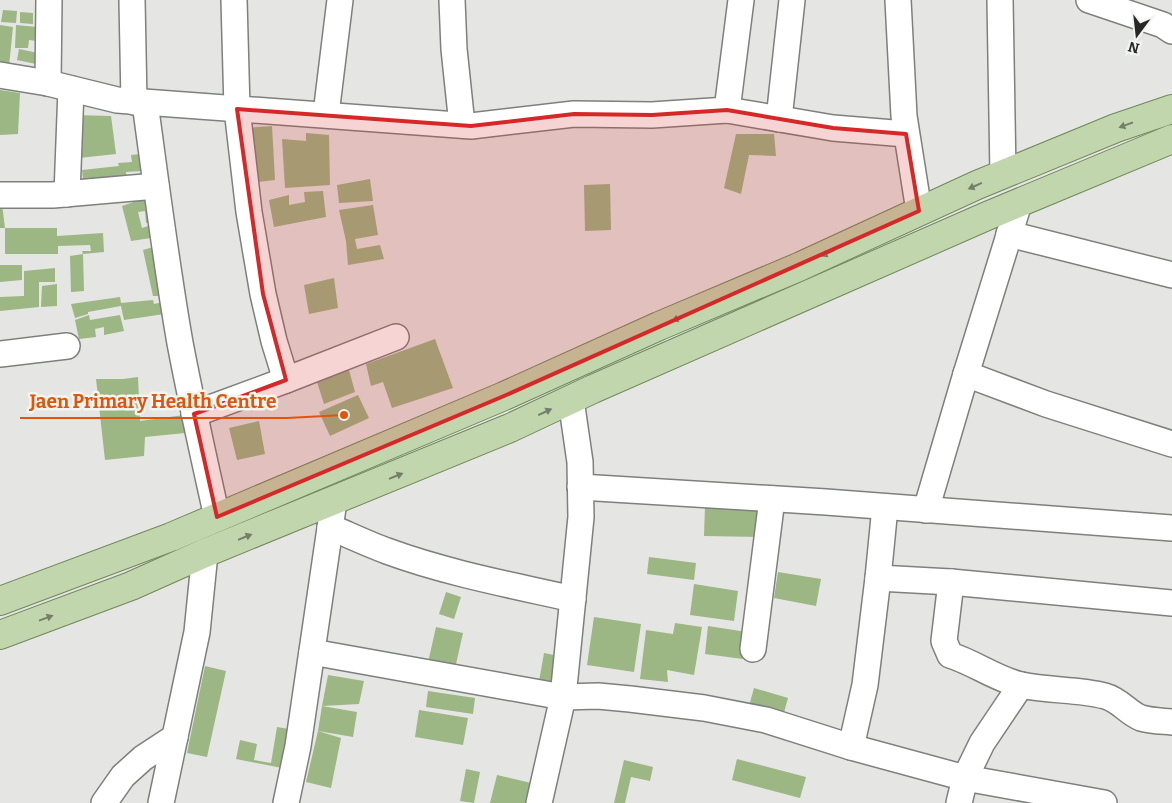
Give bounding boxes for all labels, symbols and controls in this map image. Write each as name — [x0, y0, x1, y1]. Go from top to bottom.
north arrow — [1112, 10, 1162, 60]
text: N — [1126, 37, 1141, 57]
one-way arrow — [1118, 121, 1133, 129]
one-way arrow — [968, 182, 982, 190]
one-way arrow — [821, 250, 835, 258]
one-way arrow — [672, 314, 686, 322]
callout: Jaen Primary Health Centre — [20, 384, 287, 418]
text: Jaen Primary Health Centre — [29, 390, 276, 413]
one-way arrow — [538, 408, 552, 416]
one-way arrow — [389, 472, 403, 480]
one-way arrow — [238, 533, 253, 541]
one-way arrow — [39, 614, 54, 622]

